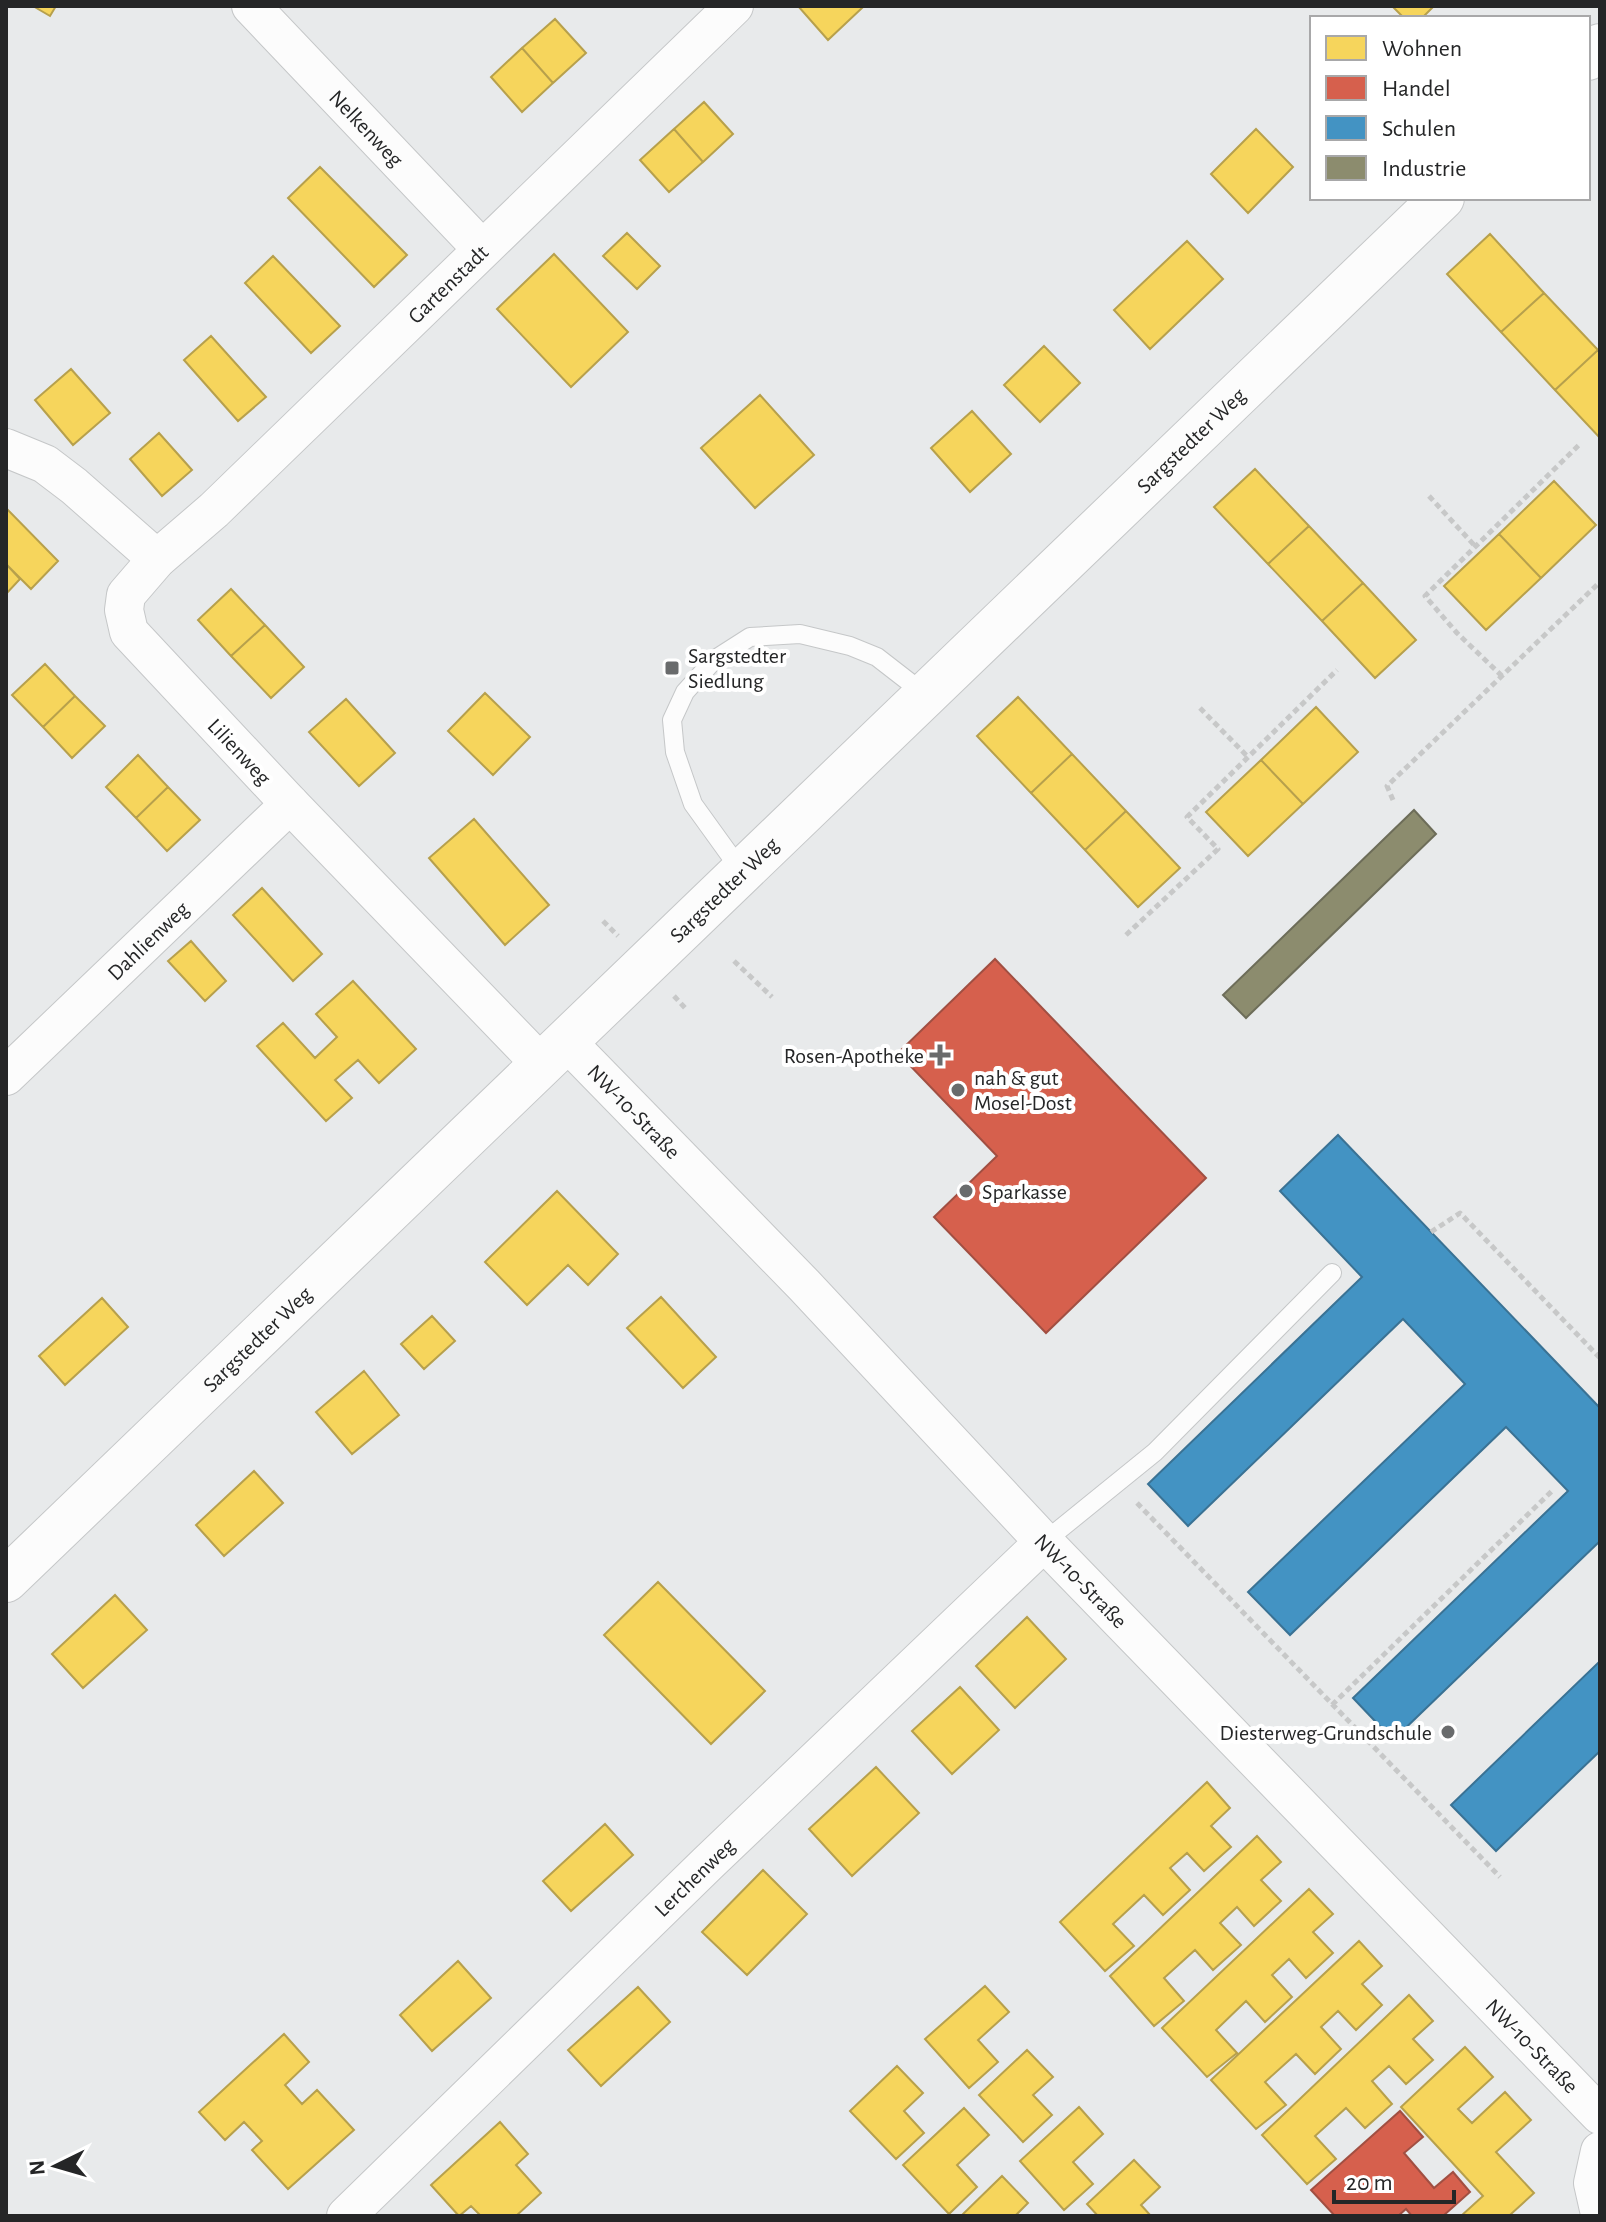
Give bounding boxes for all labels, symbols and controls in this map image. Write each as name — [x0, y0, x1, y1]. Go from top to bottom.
legend — [1310, 16, 1590, 200]
text: Wohnen — [1382, 37, 1462, 61]
text: Handel — [1382, 77, 1451, 101]
street label: Nelkenweg — [325, 86, 407, 171]
text: Schulen — [1382, 117, 1456, 141]
text: Industrie — [1382, 157, 1466, 181]
street label: Gartenstadt — [404, 241, 493, 328]
street label: Sargstedter Weg — [1133, 384, 1250, 498]
place label: Sargstedter Siedlung — [688, 645, 786, 692]
marker: Sargstedter Siedlung — [663, 659, 681, 677]
street label: Lilienweg — [203, 714, 275, 789]
street label: Sargstedter Weg — [666, 833, 783, 947]
street label: Dahlienweg — [103, 897, 193, 985]
place label: Rosen-Apotheke — [784, 1045, 924, 1067]
marker: Rosen-Apotheke — [931, 1046, 949, 1064]
street label: NW-10-Straße — [583, 1060, 684, 1163]
place label: nah & gut Mosel-Dost — [974, 1067, 1072, 1114]
marker: nah & gut Mosel-Dost — [949, 1081, 967, 1099]
place label: Sparkasse — [982, 1181, 1067, 1203]
marker: Sparkasse — [957, 1182, 975, 1200]
street label: Sargstedter Weg — [199, 1282, 316, 1396]
street label: NW-10-Straße — [1030, 1530, 1131, 1633]
place label: Diesterweg-Grundschule — [1220, 1722, 1432, 1744]
marker: Diesterweg-Grundschule — [1439, 1723, 1457, 1741]
street label: Lerchenweg — [650, 1834, 739, 1921]
street label: NW-10-Straße — [1481, 1995, 1582, 2098]
north arrow — [16, 2126, 96, 2206]
scale bar — [1334, 2154, 1454, 2204]
text: N — [25, 2159, 49, 2176]
text: 20 m — [1346, 2171, 1393, 2195]

